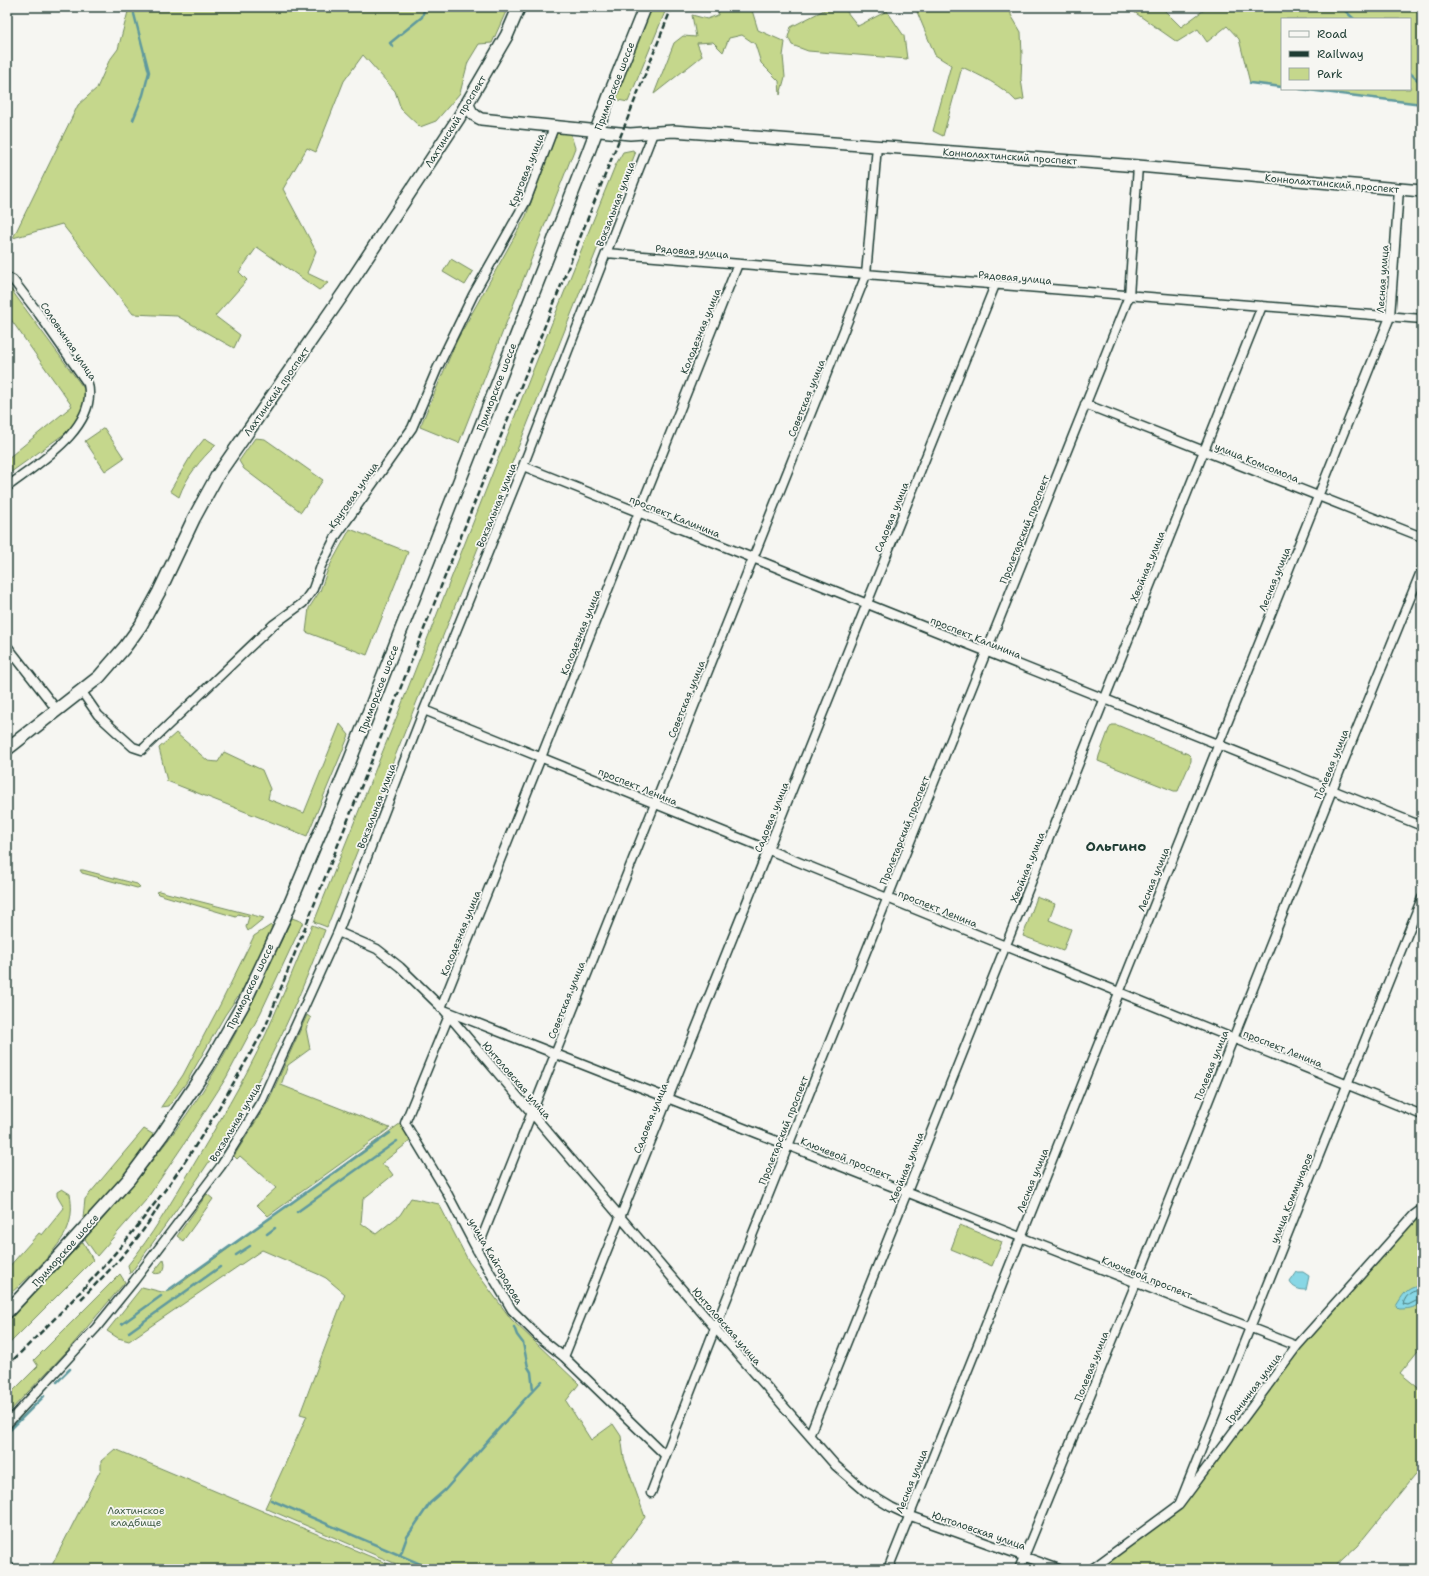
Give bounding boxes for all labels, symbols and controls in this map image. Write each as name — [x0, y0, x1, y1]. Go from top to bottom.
legend — [1281, 18, 1411, 90]
text: Road — [1317, 26, 1348, 42]
street label: Приморское шоссе — [592, 40, 637, 132]
text: Railway — [1317, 46, 1364, 62]
text: Park — [1317, 66, 1343, 82]
street label: Лахтинский проспект — [422, 72, 490, 170]
street label: Круговая улица — [506, 131, 547, 209]
street label: Коннолахтинский проспект — [942, 145, 1079, 168]
street label: Вокзальная улица — [593, 159, 638, 249]
street label: Коннолахтинский проспект — [1264, 171, 1401, 196]
street label: Рядовая улица — [655, 242, 730, 261]
street label: Лесная улица — [1374, 244, 1391, 313]
street label: Рядовая улица — [978, 268, 1053, 287]
street label: Колодезная улица — [677, 286, 724, 376]
street label: Соловьиная улица — [38, 300, 100, 383]
street label: Приморское шоссе — [474, 341, 519, 433]
street label: Лахтинский проспект — [241, 343, 313, 438]
street label: Советская улица — [785, 357, 828, 439]
street label: улица Комсомола — [1213, 440, 1302, 486]
street label: Круговая улица — [326, 459, 382, 531]
street label: Вокзальная улица — [474, 460, 520, 549]
street label: Пролетарский проспект — [997, 472, 1053, 586]
street label: Садовая улица — [871, 479, 912, 554]
street label: проспект Калинина — [628, 492, 723, 541]
street label: Хвойная улица — [1127, 528, 1168, 604]
street label: Лесная улица — [1256, 544, 1294, 613]
street label: Колодезная улица — [557, 587, 604, 677]
street label: проспект Калинина — [929, 613, 1024, 662]
street label: Приморское шоссе — [356, 643, 401, 735]
street label: Советская улица — [665, 658, 708, 740]
street label: Полевая улица — [1312, 727, 1352, 801]
street label: Вокзальная улица — [354, 761, 399, 851]
street label: проспект Ленина — [596, 765, 680, 809]
street label: Пролетарский проспект — [877, 773, 933, 887]
street label: Садовая улица — [751, 779, 792, 854]
street label: Хвойная улица — [1007, 829, 1048, 905]
district label: Ольгино — [1086, 837, 1146, 855]
street label: Лесная улица — [1135, 844, 1173, 913]
street label: проспект Ленина — [896, 887, 980, 931]
street label: Колодезная улица — [437, 888, 484, 978]
street label: Приморское шоссе — [224, 941, 277, 1031]
street label: Советская улица — [545, 959, 588, 1041]
street label: проспект Ленина — [1241, 1027, 1325, 1071]
street label: Полевая улица — [1192, 1028, 1232, 1102]
street label: Юнтоловская улица — [479, 1039, 554, 1122]
street label: Пролетарский проспект — [756, 1073, 812, 1187]
street label: Вокзальная улица — [207, 1080, 265, 1164]
street label: Садовая улица — [630, 1080, 671, 1155]
street label: Хвойная улица — [886, 1129, 927, 1205]
street label: Ключевой проспект — [799, 1134, 894, 1183]
street label: Лесная улица — [1014, 1145, 1052, 1214]
street label: улица Коммунаров — [1267, 1151, 1315, 1245]
street label: Приморское шоссе — [29, 1211, 102, 1289]
street label: улица Кайгородова — [466, 1216, 526, 1307]
street label: Ключевой проспект — [1100, 1253, 1195, 1302]
street label: Юнтоловская улица — [689, 1285, 764, 1368]
street label: Полевая улица — [1072, 1329, 1112, 1403]
street label: Граничная улица — [1223, 1350, 1284, 1426]
street label: Лесная улица — [893, 1446, 931, 1515]
park label: Лахтинское кладбище — [107, 1504, 165, 1529]
street label: Юнтоловская улица — [930, 1508, 1028, 1553]

